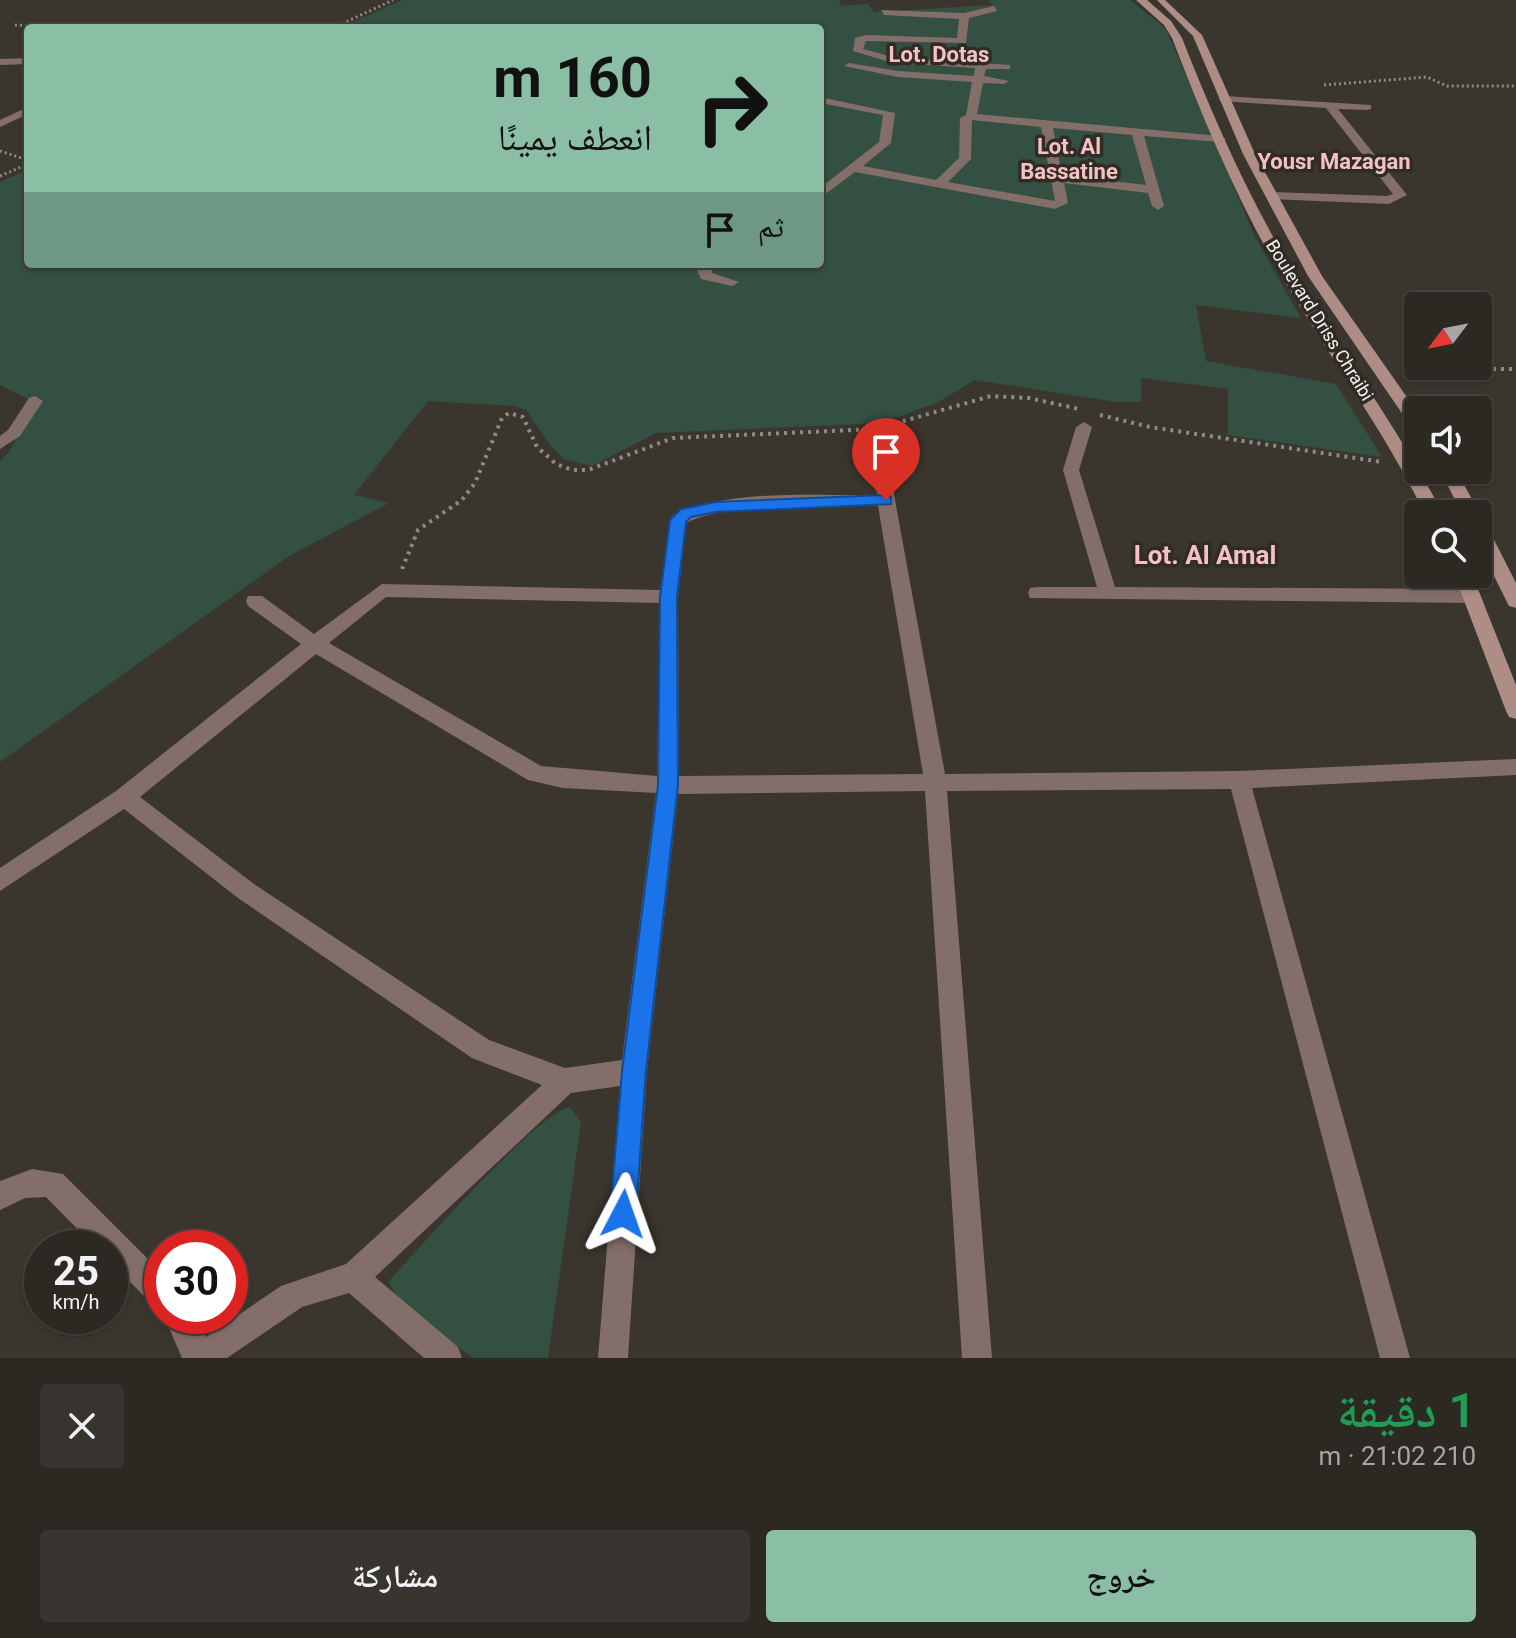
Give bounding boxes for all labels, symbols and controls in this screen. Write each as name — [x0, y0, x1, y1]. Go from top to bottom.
district label: Lot. Dotas — [889, 42, 989, 67]
text: 160 m — [493, 45, 652, 111]
icon: right — [680, 56, 784, 160]
text: انعطف يمينًا — [498, 117, 652, 159]
district label: Lot. Al Bassatine — [1020, 134, 1118, 184]
district label: Yousr Mazagan — [1257, 149, 1411, 174]
icon: arrive — [698, 208, 742, 252]
text: ثم — [758, 209, 784, 244]
street label: Boulevard Driss Chraibi — [1262, 236, 1378, 404]
north arrow — [1404, 292, 1492, 380]
map controls — [1404, 292, 1492, 588]
button: sound — [1404, 396, 1492, 484]
pin — [852, 418, 920, 500]
icon: arrive — [864, 430, 908, 474]
button: search — [1404, 500, 1492, 588]
district label: Lot. Al Amal — [1134, 540, 1276, 570]
position arrow — [581, 1172, 665, 1256]
speed limit sign: 30 — [144, 1230, 248, 1334]
text: 25 — [53, 1248, 99, 1295]
text: km/h — [53, 1290, 99, 1314]
text: 1 دقيقة — [1337, 1382, 1476, 1439]
button: close — [40, 1384, 124, 1468]
text: 210 m · 21:02 — [1318, 1441, 1476, 1471]
button: مشاركة — [40, 1530, 750, 1622]
button: خروج — [766, 1530, 1476, 1622]

